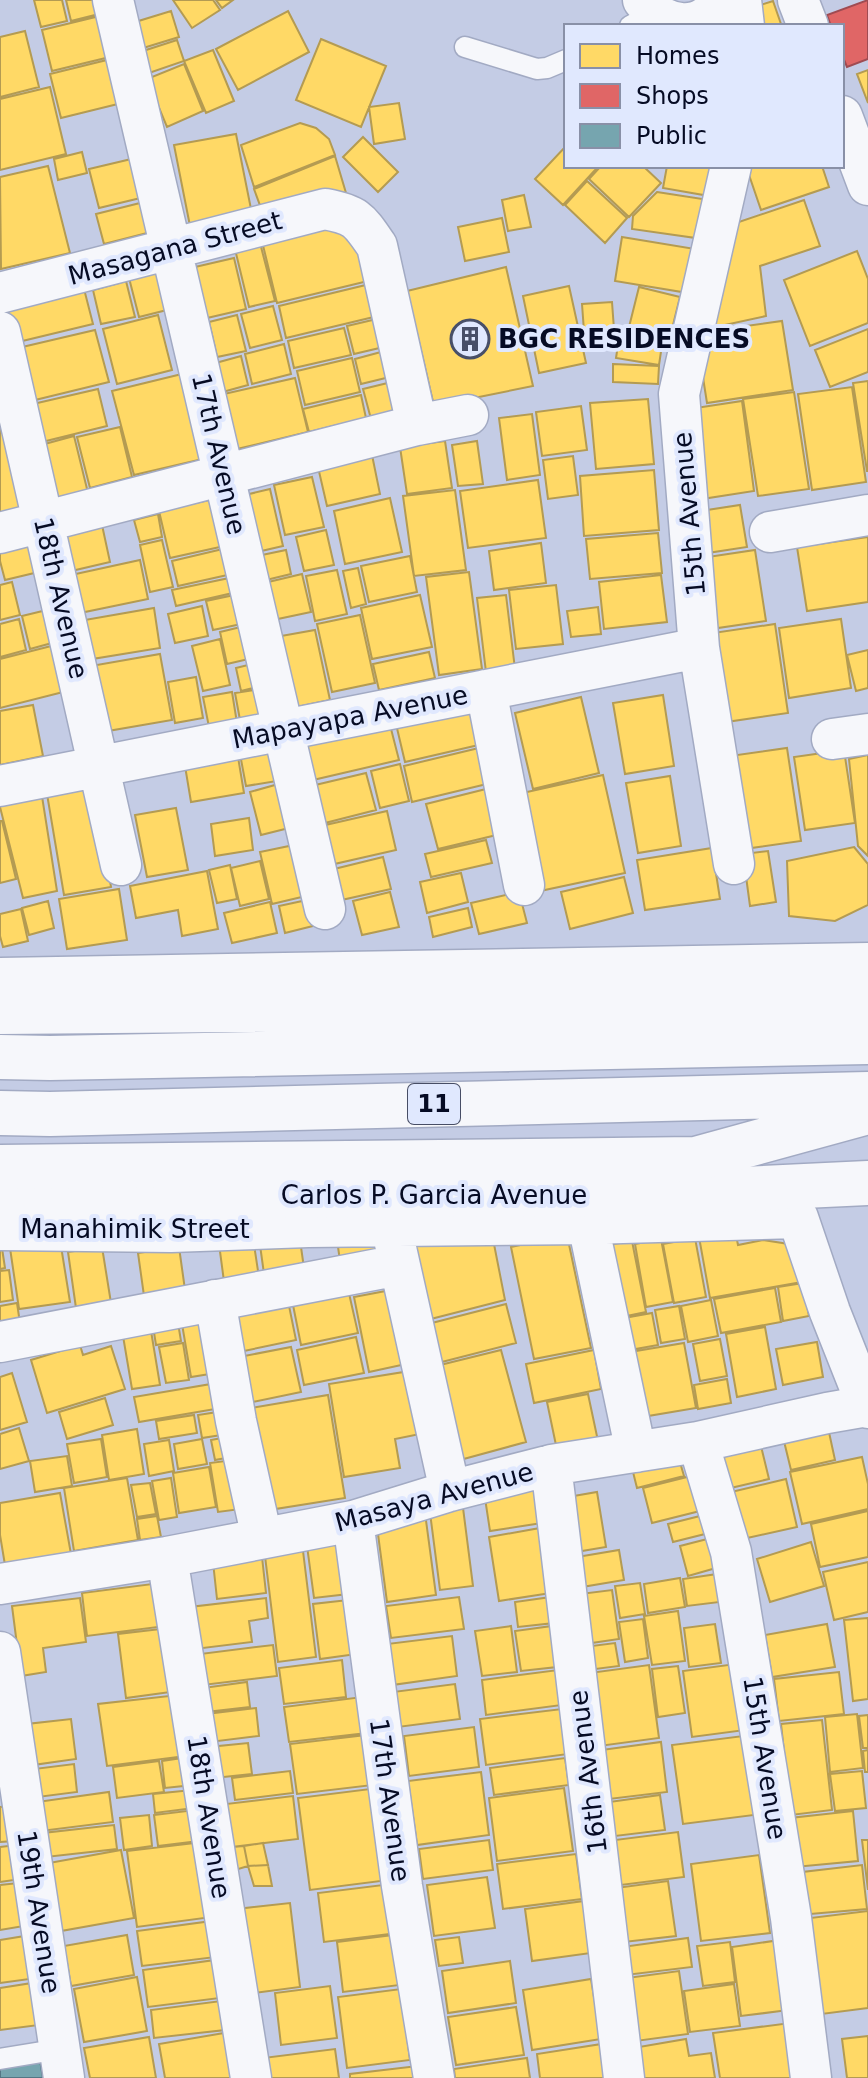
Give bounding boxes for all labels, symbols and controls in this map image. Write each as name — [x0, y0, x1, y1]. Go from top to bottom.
legend — [564, 24, 844, 168]
text: Homes — [636, 42, 719, 70]
text: Shops — [636, 82, 709, 110]
text: Public — [636, 122, 707, 150]
street label: Masagana Street — [65, 205, 285, 291]
building icon: BGC RESIDENCES — [449, 318, 491, 360]
place label: BGC RESIDENCES — [498, 324, 750, 354]
street label: 17th Avenue — [186, 370, 252, 538]
street label: 15th Avenue — [667, 431, 711, 597]
street label: 18th Avenue — [28, 514, 94, 682]
street label: Mapayapa Avenue — [230, 679, 470, 755]
road number: 11 — [408, 1084, 460, 1124]
street label: Carlos P. Garcia Avenue — [281, 1180, 587, 1210]
street label: Manahimik Street — [20, 1214, 250, 1244]
street label: Masaya Avenue — [332, 1456, 536, 1538]
street label: 15th Avenue — [737, 1674, 793, 1842]
street label: 16th Avenue — [563, 1688, 613, 1856]
street label: 17th Avenue — [364, 1716, 416, 1884]
street label: 18th Avenue — [181, 1733, 237, 1901]
street label: 19th Avenue — [11, 1828, 67, 1996]

